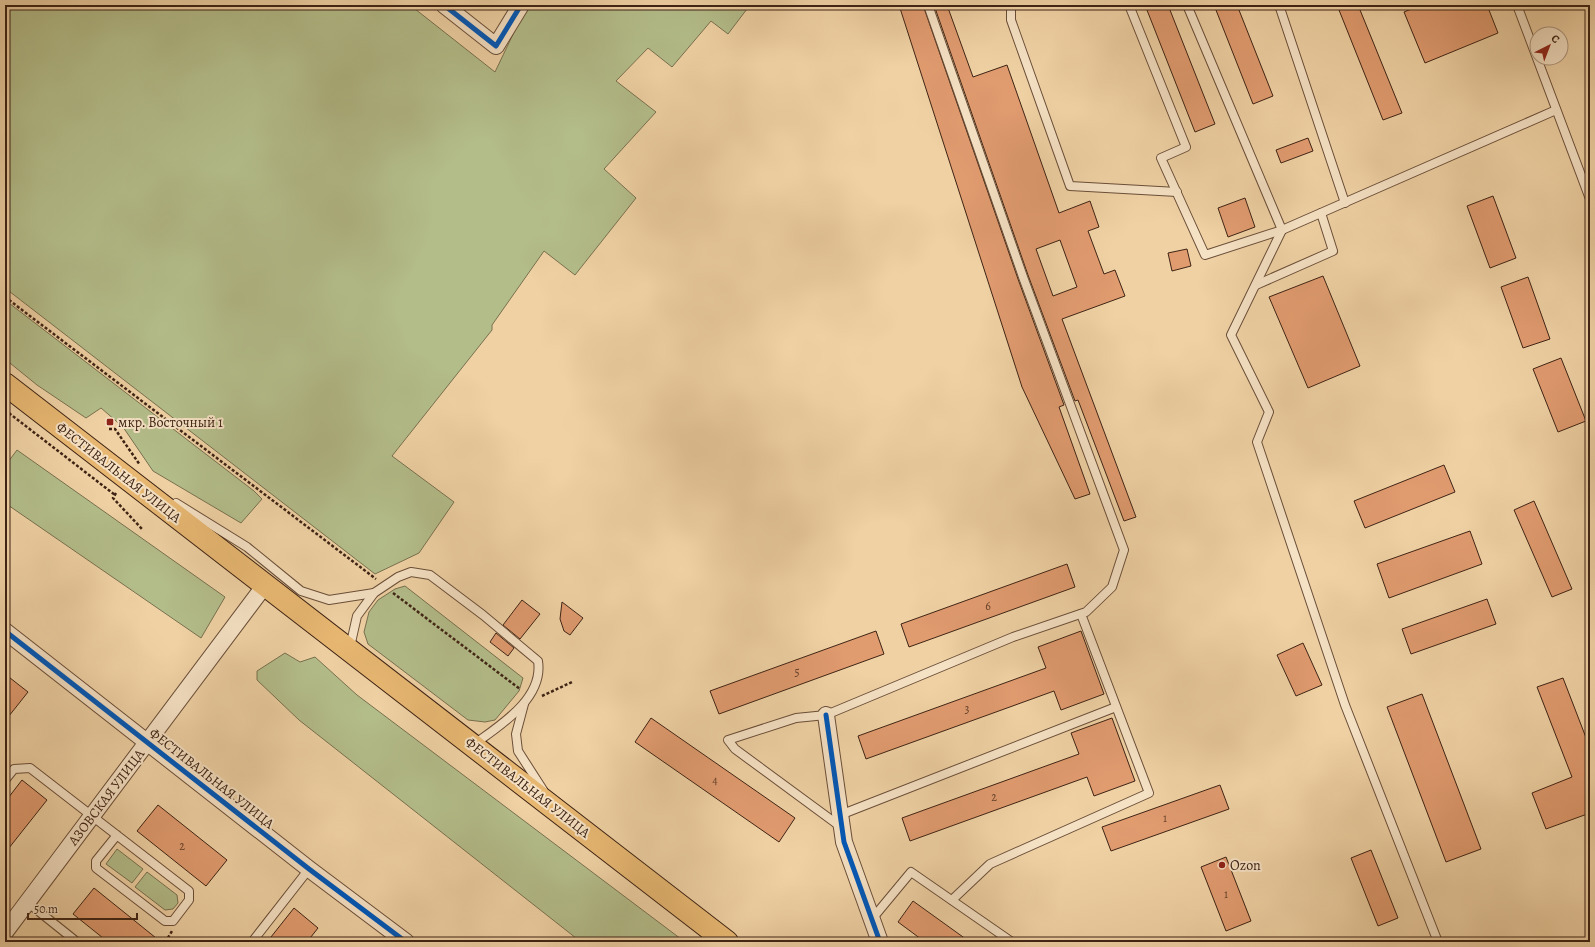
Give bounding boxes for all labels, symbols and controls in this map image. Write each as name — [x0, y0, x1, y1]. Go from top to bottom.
north arrow — [1529, 26, 1569, 66]
text: С — [1548, 31, 1563, 47]
place label: мкр. Восточный 1 — [118, 413, 223, 432]
marker: мкр. Восточный 1 — [105, 417, 115, 427]
street label: ФЕСТИВАЛЬНАЯ УЛИЦА — [52, 418, 186, 528]
house number: 6 — [985, 598, 991, 614]
house number: 5 — [794, 664, 800, 680]
house number: 3 — [965, 701, 970, 717]
street label: ФЕСТИВАЛЬНАЯ УЛИЦА — [145, 724, 279, 834]
street label: ФЕСТИВАЛЬНАЯ УЛИЦА — [461, 733, 595, 843]
street label: АЗОВСКАЯ УЛИЦА — [63, 745, 149, 850]
house number: 4 — [712, 772, 718, 788]
house number: 2 — [991, 789, 997, 805]
house number: 1 — [1163, 810, 1167, 826]
house number: 2 — [179, 838, 185, 854]
place label: Ozon — [1230, 856, 1261, 875]
marker: Ozon — [1217, 860, 1227, 870]
house number: 1 — [1224, 886, 1228, 902]
scale bar — [28, 895, 137, 921]
text: 50 m — [34, 901, 58, 917]

